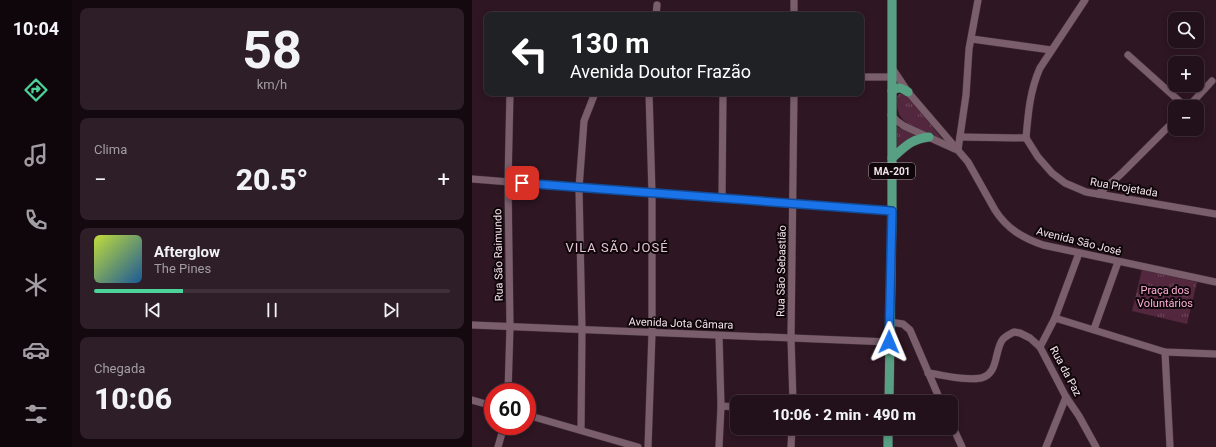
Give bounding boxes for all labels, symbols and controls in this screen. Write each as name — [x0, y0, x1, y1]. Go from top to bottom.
map controls — [1168, 12, 1204, 136]
button: search — [1168, 12, 1204, 48]
text: 10:04 — [13, 18, 59, 39]
text: 58 — [242, 20, 302, 81]
text: 130 m — [570, 27, 649, 60]
icon: left — [504, 28, 556, 80]
button: + — [1168, 56, 1204, 92]
text: Avenida Doutor Frazão — [570, 61, 751, 82]
icon: directions — [22, 76, 50, 104]
text: km/h — [257, 77, 287, 92]
button: − — [1168, 100, 1204, 136]
icon: music — [22, 141, 50, 169]
text: Clima — [94, 142, 127, 157]
text: 20.5° — [236, 162, 308, 197]
road number: MA-201 — [869, 163, 915, 179]
pin — [505, 166, 539, 200]
text: − — [94, 167, 107, 192]
text: + — [438, 167, 450, 192]
icon: arrive — [511, 172, 533, 194]
street label: Rua Projetada — [1089, 175, 1159, 200]
icon: phone — [22, 206, 50, 234]
street label: Rua São Raimundo — [491, 208, 506, 301]
street label: Rua São Sebastião — [774, 225, 789, 317]
street label: Avenida São José — [1035, 225, 1123, 258]
district label: VILA SÃO JOSÉ — [565, 239, 669, 255]
text: Afterglow — [154, 243, 220, 261]
text: The Pines — [154, 261, 211, 276]
icon: climate — [22, 271, 50, 299]
park label: Praça dos Voluntários — [1137, 284, 1193, 310]
icon: previous — [142, 299, 164, 321]
icon: pause — [261, 299, 283, 321]
icon: next — [380, 299, 402, 321]
street label: Avenida Jota Câmara — [628, 315, 733, 332]
position arrow — [868, 321, 910, 363]
icon: car — [22, 336, 50, 364]
street label: Rua da Paz — [1047, 344, 1084, 399]
text: Chegada — [94, 361, 145, 376]
text: 10:06 — [94, 381, 172, 416]
speed limit sign: 60 — [484, 383, 536, 435]
icon: filters — [22, 400, 50, 428]
text: 10:06 · 2 min · 490 m — [772, 406, 916, 424]

